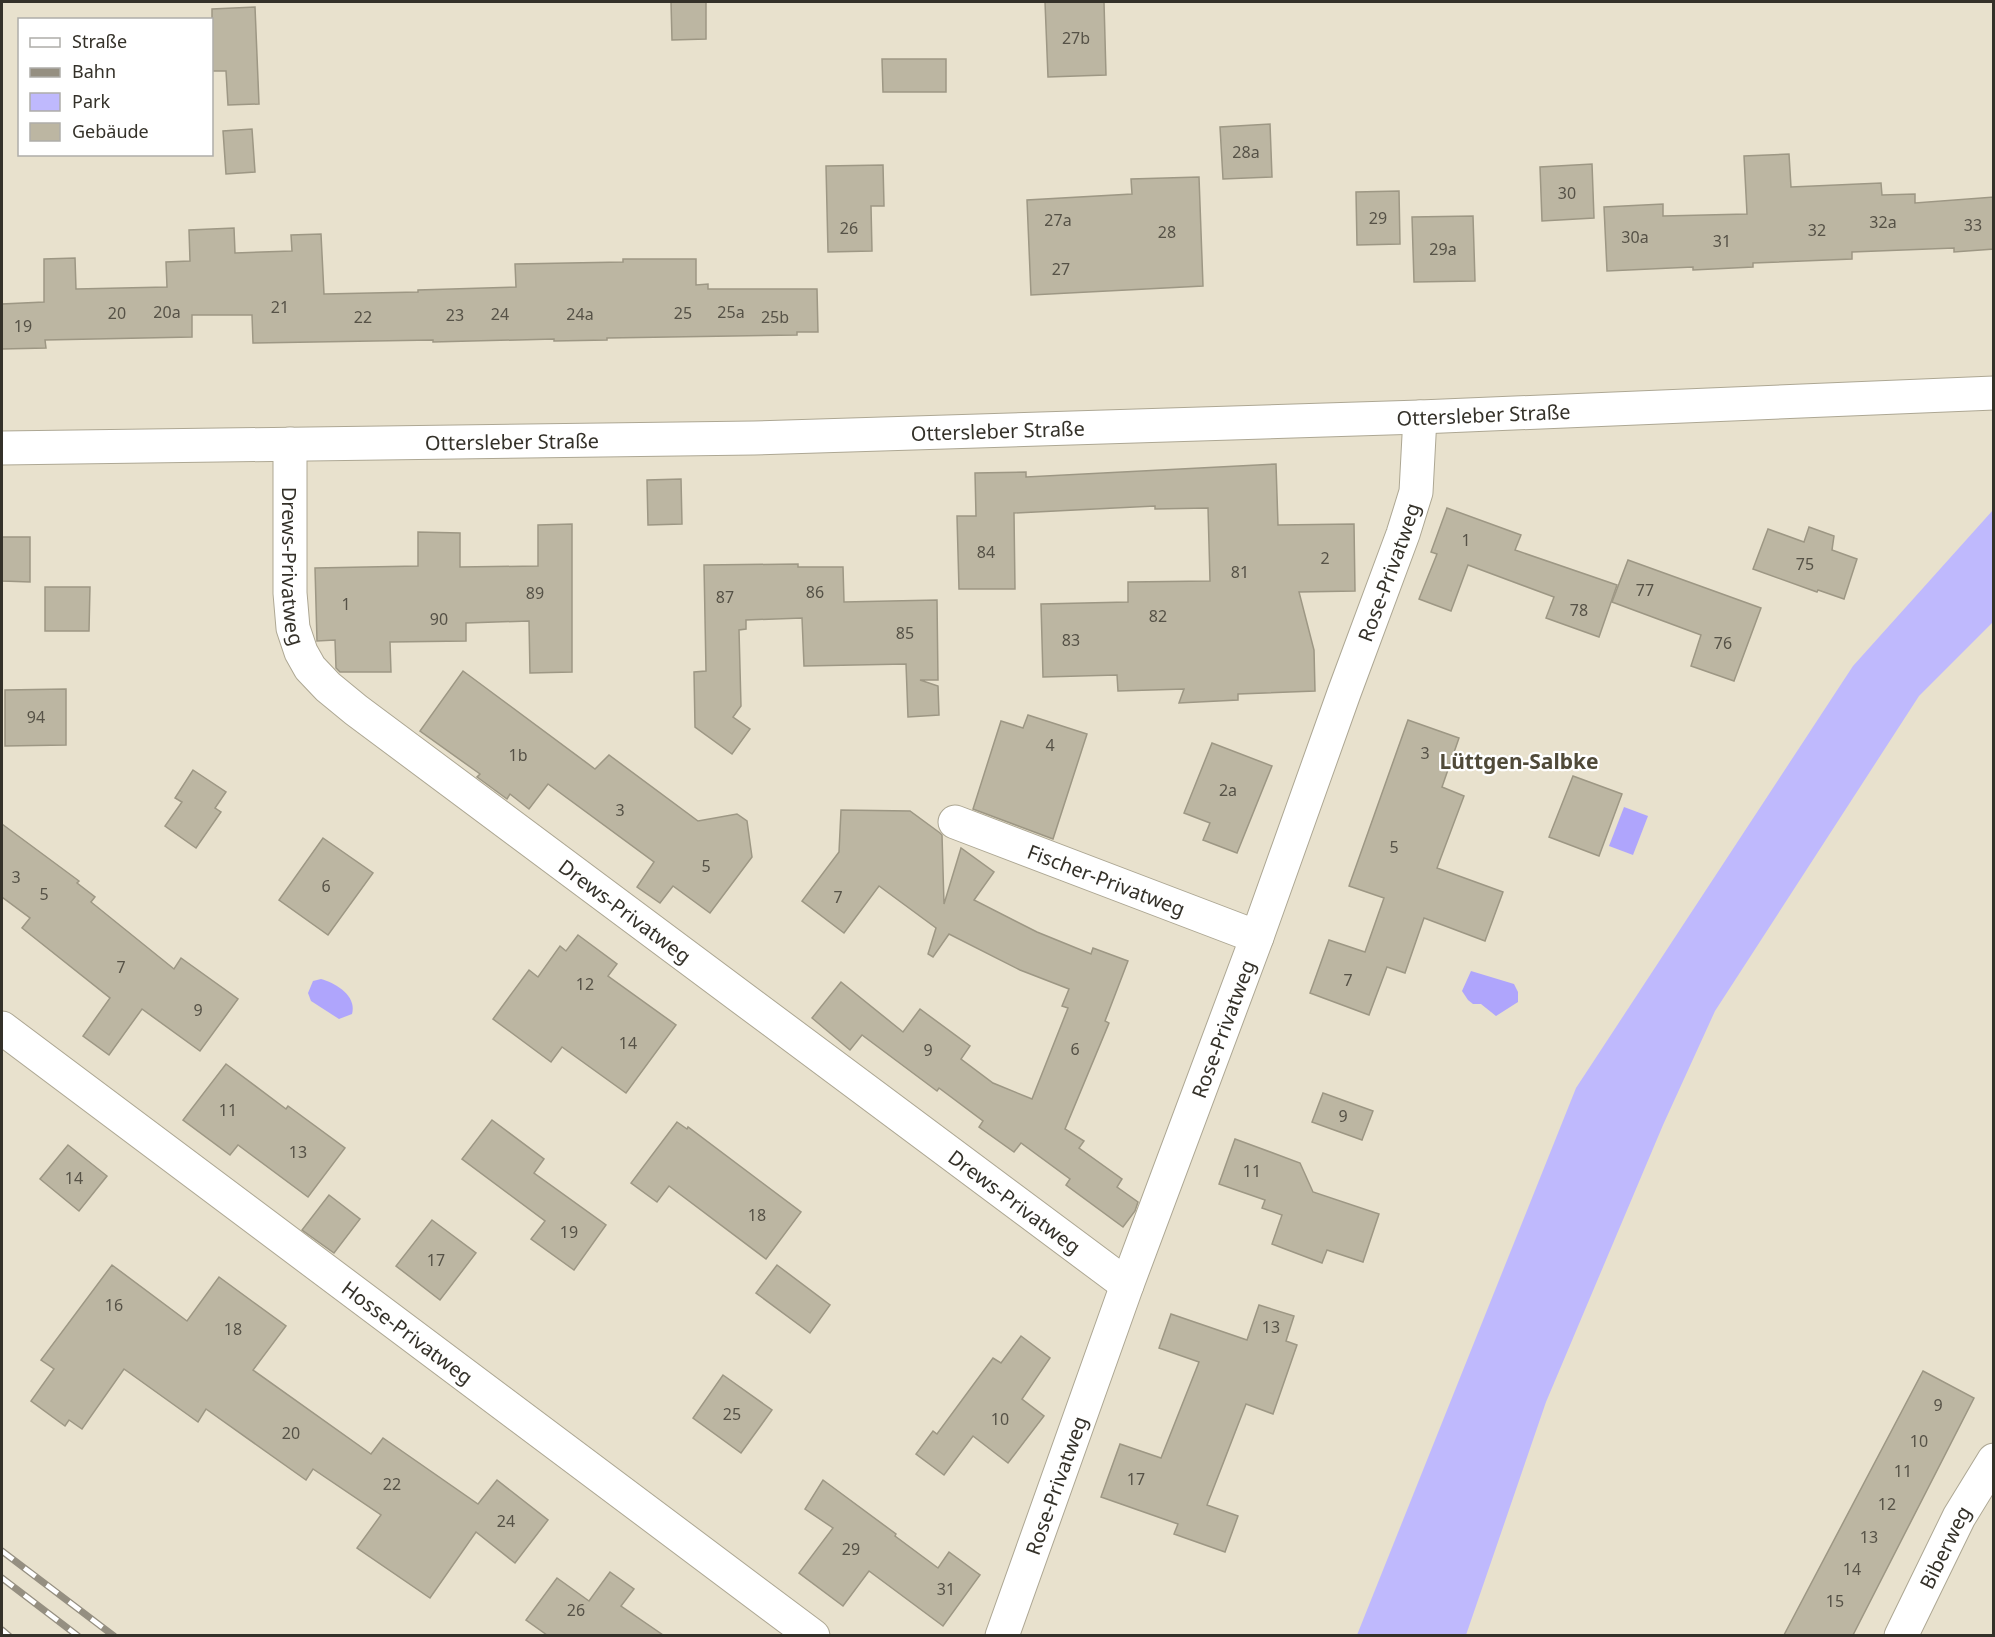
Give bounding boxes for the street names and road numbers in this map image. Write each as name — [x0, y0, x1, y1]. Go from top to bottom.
street label: Ottersleber Straße — [1396, 397, 1571, 431]
street label: Ottersleber Straße — [910, 414, 1085, 447]
street label: Ottersleber Straße — [425, 427, 599, 456]
street label: Drews-Privatweg — [276, 487, 311, 649]
street label: Rose-Privatweg — [1351, 499, 1425, 645]
street label: Fischer-Privatweg — [1024, 837, 1189, 922]
street label: Drews-Privatweg — [554, 853, 697, 969]
street label: Rose-Privatweg — [1185, 956, 1261, 1102]
street label: Drews-Privatweg — [943, 1143, 1086, 1260]
street label: Hosse-Privatweg — [337, 1274, 479, 1390]
street label: Rose-Privatweg — [1019, 1412, 1093, 1558]
street label: Biberweg — [1913, 1500, 1976, 1593]

